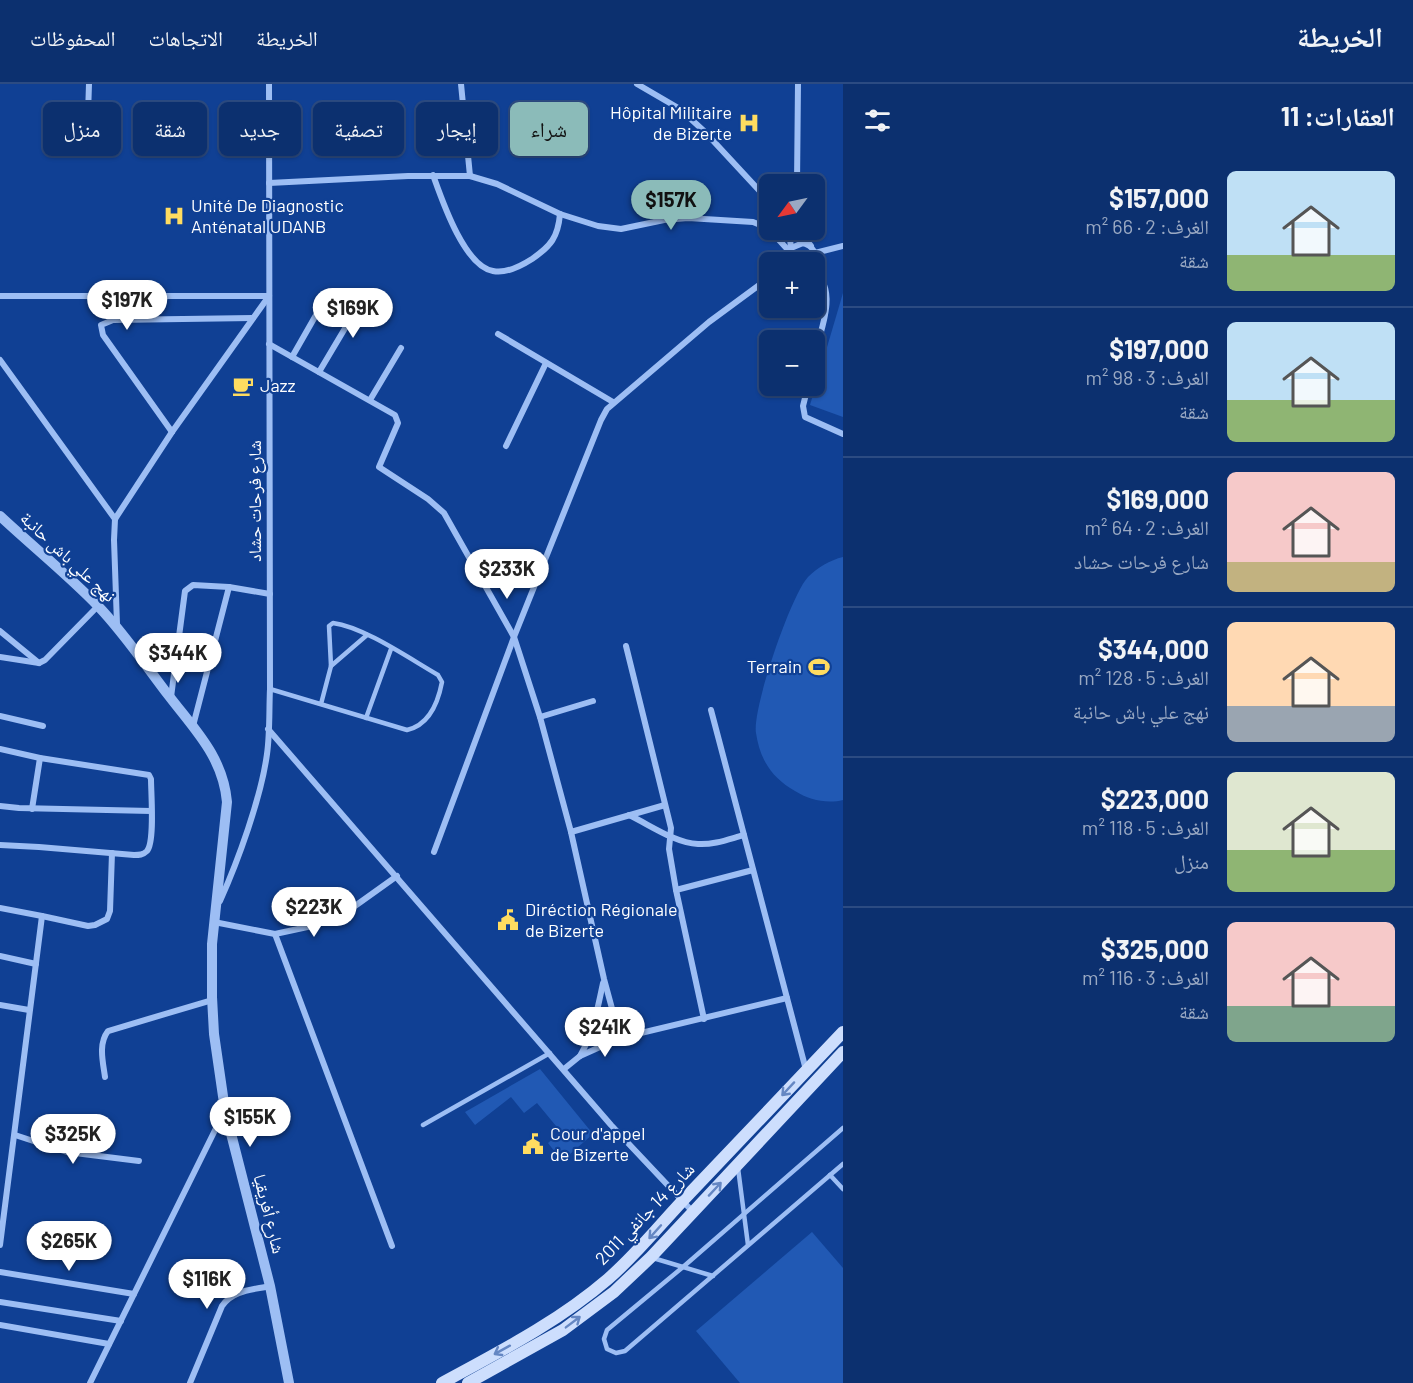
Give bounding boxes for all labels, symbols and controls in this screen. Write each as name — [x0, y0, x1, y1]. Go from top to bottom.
text: الخريطة — [1297, 19, 1383, 53]
text: المحفوظات — [30, 25, 115, 50]
text: الاتجاهات — [148, 25, 223, 50]
text: الخريطة — [256, 25, 318, 50]
text: العقارات: 11 — [1281, 100, 1395, 131]
place label: Hôpital Militaire de Bizerte — [610, 101, 732, 144]
chip: منزل — [43, 102, 121, 156]
chip: شقة — [133, 102, 207, 156]
chip: جديد — [219, 102, 301, 156]
chip: تصفية — [313, 102, 404, 156]
chip: إيجار — [416, 102, 498, 156]
chip: شراء — [510, 102, 588, 156]
icon: filters — [861, 104, 894, 137]
hospital icon: Hôpital Militaire de Bizerte — [737, 111, 761, 135]
north arrow — [759, 174, 825, 240]
map controls — [759, 174, 825, 396]
pin: $157K — [629, 180, 713, 231]
text: $157,000 — [1109, 182, 1209, 213]
text: $157K — [645, 187, 697, 211]
place label: Unité De Diagnostic Anténatal UDANB — [191, 194, 344, 237]
icon: home — [1275, 195, 1347, 267]
hospital icon: Unité De Diagnostic Anténatal UDANB — [162, 204, 186, 228]
text: الغرف: 2 · 66 m² — [1085, 214, 1209, 238]
text: شقة — [1179, 248, 1209, 272]
button: + — [759, 252, 825, 318]
pin: $197K — [85, 280, 169, 331]
text: $197K — [101, 287, 153, 311]
pin: $169K — [311, 288, 395, 339]
text: $169K — [327, 295, 379, 319]
button: − — [759, 330, 825, 396]
text: $197,000 — [1109, 333, 1209, 364]
icon: home — [1275, 346, 1347, 418]
text: الغرف: 3 · 98 m² — [1085, 365, 1209, 389]
cafe icon: Jazz — [231, 374, 255, 398]
place label: Jazz — [260, 374, 296, 396]
text: شقة — [1179, 399, 1209, 423]
street label: شارع فرحات حشاد — [243, 440, 266, 562]
text: $169,000 — [1106, 483, 1209, 514]
icon: home — [1275, 496, 1347, 568]
street label: نهج علي باش حانبة — [13, 506, 121, 609]
text: الغرف: 2 · 64 m² — [1085, 515, 1209, 539]
pin: $233K — [465, 549, 549, 600]
text: شارع فرحات حشاد — [1074, 549, 1209, 573]
text: $233K — [479, 556, 535, 580]
pin: $344K — [136, 633, 220, 684]
text: $344,000 — [1098, 633, 1209, 664]
text: $344K — [149, 640, 207, 664]
icon: home — [1275, 646, 1347, 718]
place label: Terrain — [747, 655, 802, 677]
sports icon: Terrain — [807, 655, 831, 679]
text: الغرف: 5 · 128 m² — [1078, 665, 1209, 689]
text: نهج علي باش حانبة — [1073, 699, 1209, 723]
text: $223,000 — [1101, 783, 1209, 814]
icon: home — [1275, 796, 1347, 868]
text: الغرف: 5 · 118 m² — [1082, 815, 1209, 839]
text: منزل — [1174, 849, 1209, 873]
pin: $223K — [272, 887, 356, 938]
text: $223K — [286, 894, 342, 918]
place label: Diréction Régionale de Bizerte — [525, 898, 678, 941]
public building icon: Diréction Régionale de Bizerte — [496, 908, 520, 932]
text: $325,000 — [1101, 933, 1209, 964]
icon: home — [1275, 946, 1347, 1018]
text: الغرف: 3 · 116 m² — [1082, 965, 1209, 989]
text: شقة — [1179, 999, 1209, 1023]
pin: $241K — [563, 1007, 647, 1058]
text: $241K — [579, 1014, 631, 1038]
one-way arrow — [781, 1082, 796, 1097]
pin: $155K — [208, 1097, 292, 1148]
text: $155K — [224, 1104, 276, 1128]
pin: $325K — [31, 1114, 115, 1165]
text: $325K — [45, 1121, 101, 1145]
place label: Cour d'appel de Bizerte — [550, 1122, 645, 1165]
public building icon: Cour d'appel de Bizerte — [521, 1132, 545, 1156]
street label: شارع 14 جانفي 2011 — [590, 1158, 702, 1272]
street label: شارع أفريقيا — [249, 1172, 290, 1256]
one-way arrow — [708, 1181, 722, 1196]
pin: $265K — [27, 1221, 111, 1272]
one-way arrow — [648, 1224, 662, 1239]
text: $265K — [41, 1228, 97, 1252]
pin: $116K — [165, 1259, 249, 1310]
text: $116K — [183, 1266, 232, 1290]
one-way arrow — [565, 1316, 581, 1329]
one-way arrow — [494, 1344, 511, 1356]

